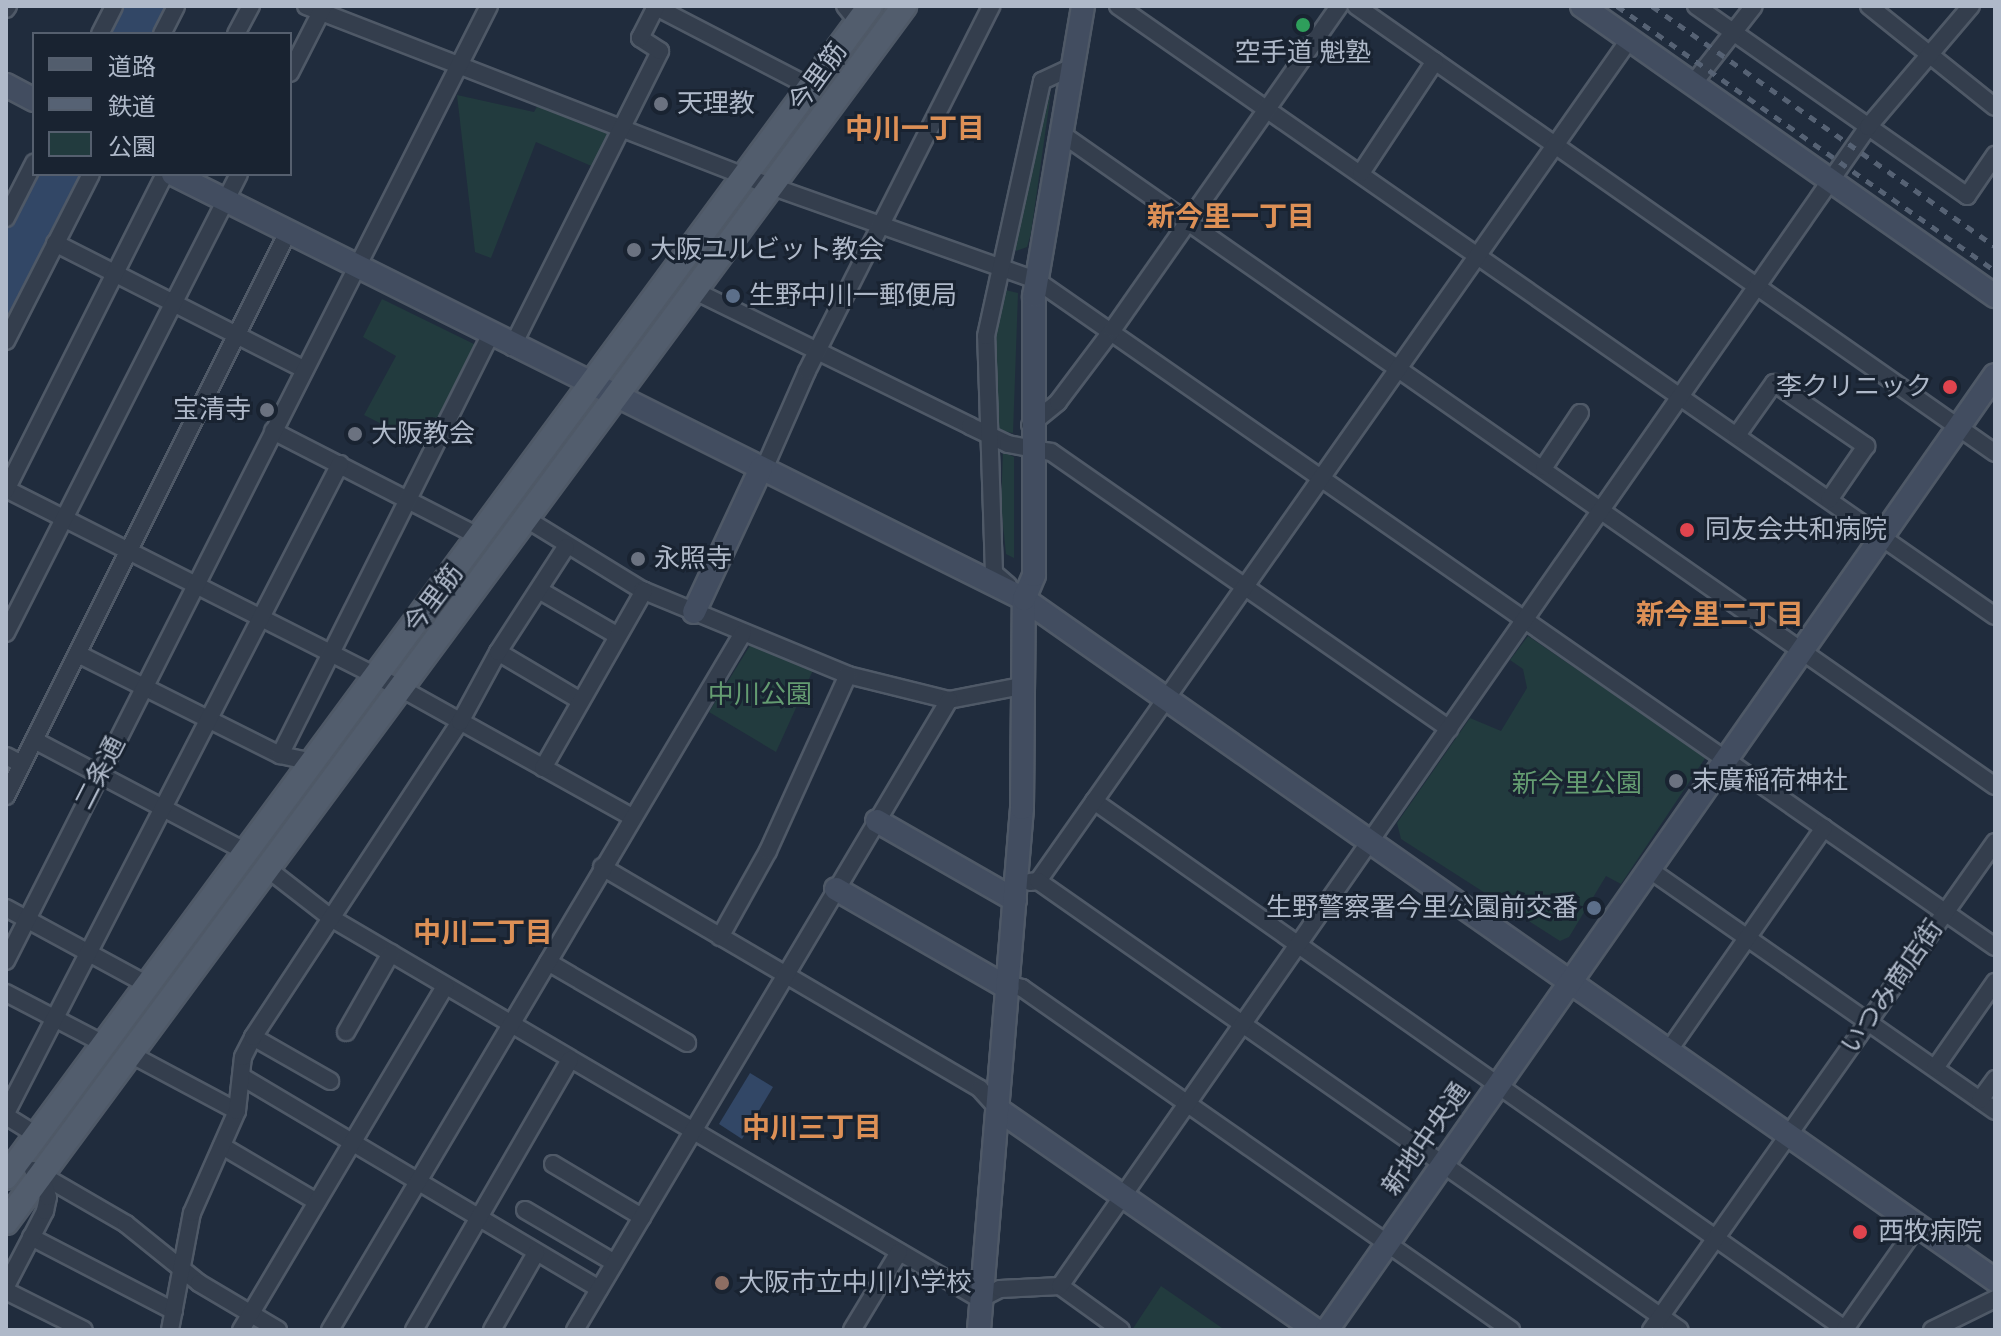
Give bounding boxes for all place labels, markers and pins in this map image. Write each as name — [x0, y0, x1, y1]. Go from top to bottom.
marker: 空手道 魁塾 — [1294, 16, 1312, 34]
place label: 空手道 魁塾 — [1235, 37, 1371, 69]
place label: 天理教 — [677, 88, 755, 120]
marker: 天理教 — [652, 95, 670, 113]
place label: 大阪ユルビット教会 — [650, 234, 884, 266]
marker: 大阪ユルビット教会 — [625, 241, 643, 259]
place label: 生野中川一郵便局 — [749, 280, 957, 312]
marker: 生野中川一郵便局 — [724, 287, 742, 305]
place label: 李クリニック — [1776, 371, 1932, 403]
marker: 李クリニック — [1939, 376, 1961, 398]
place label: 宝清寺 — [173, 394, 251, 426]
marker: 宝清寺 — [258, 401, 276, 419]
place label: 大阪教会 — [371, 418, 475, 450]
marker: 大阪教会 — [346, 425, 364, 443]
place label: 同友会共和病院 — [1705, 514, 1887, 546]
marker: 同友会共和病院 — [1676, 519, 1698, 541]
place label: 永照寺 — [654, 543, 732, 575]
marker: 永照寺 — [629, 550, 647, 568]
place label: 末廣稲荷神社 — [1692, 765, 1848, 797]
marker: 末廣稲荷神社 — [1667, 772, 1685, 790]
place label: 生野警察署今里公園前交番 — [1266, 892, 1578, 924]
marker: 生野警察署今里公園前交番 — [1585, 899, 1603, 917]
place label: 西牧病院 — [1878, 1216, 1982, 1248]
marker: 西牧病院 — [1849, 1221, 1871, 1243]
place label: 大阪市立中川小学校 — [738, 1267, 972, 1299]
marker: 大阪市立中川小学校 — [713, 1274, 731, 1292]

